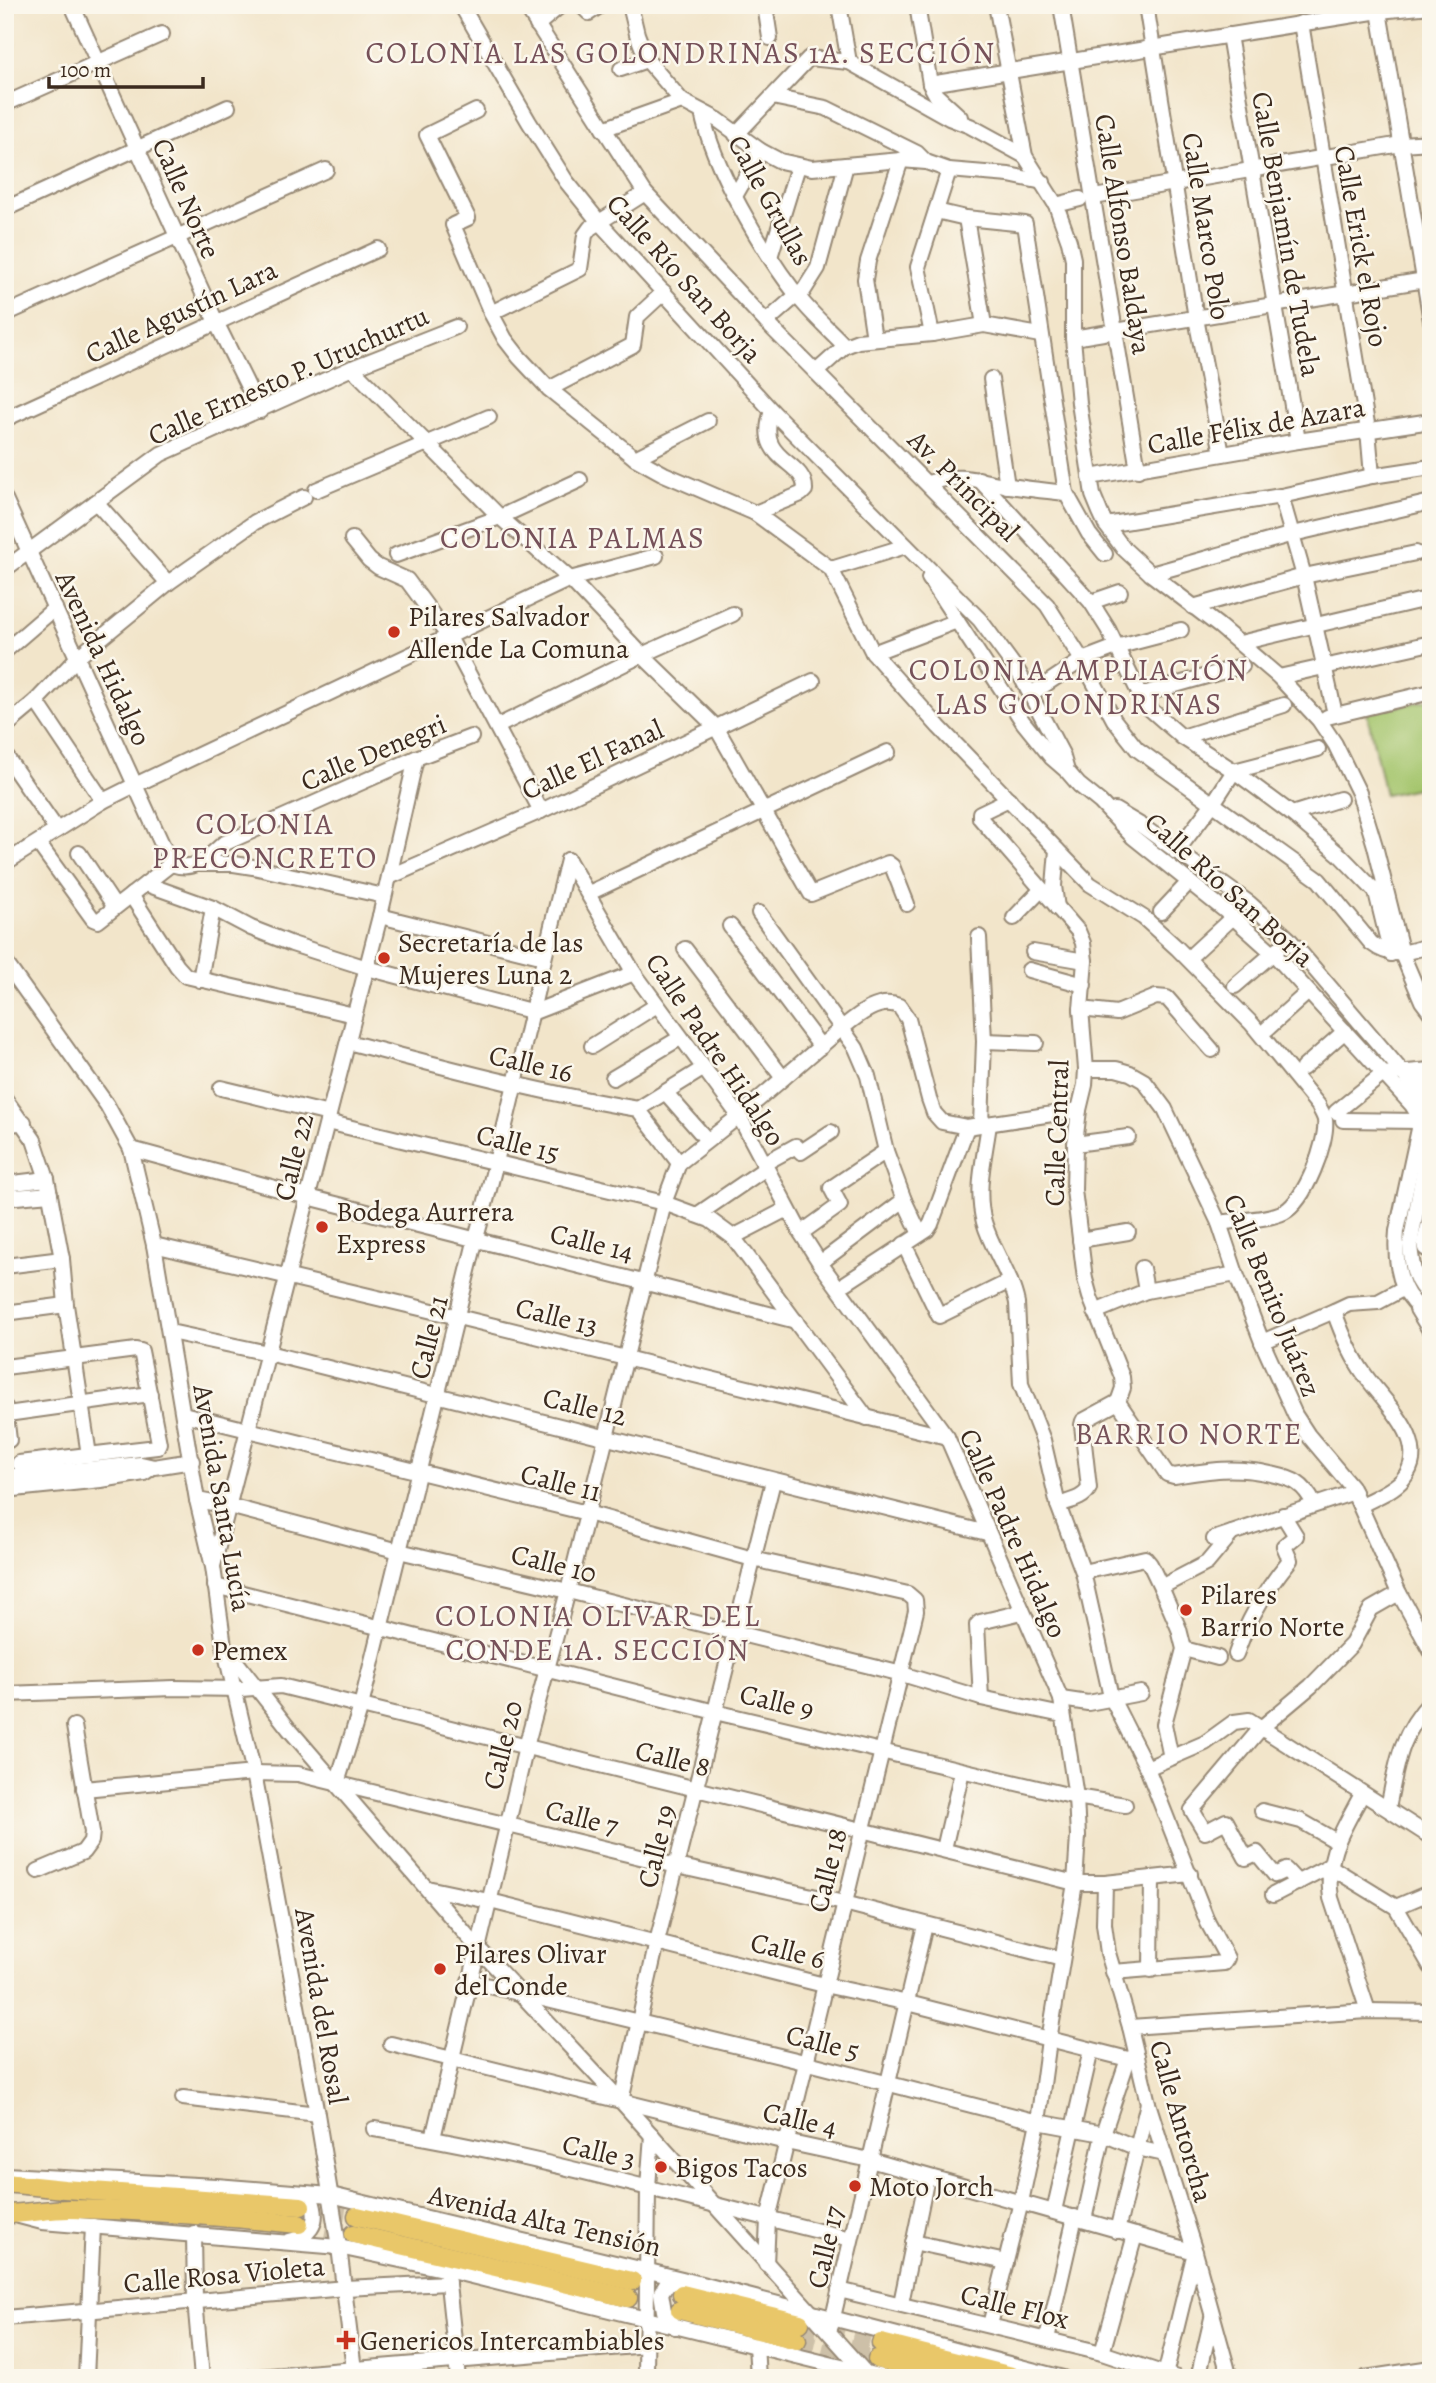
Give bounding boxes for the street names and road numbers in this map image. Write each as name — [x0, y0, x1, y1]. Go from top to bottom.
street label: Calle Benjamín de Tudela — [1242, 89, 1330, 380]
street label: Calle Alfonso Baldaya — [1085, 111, 1161, 357]
street label: Calle Grullas — [719, 128, 822, 273]
street label: Calle Marco Polo — [1172, 130, 1240, 323]
street label: Calle Norte — [143, 132, 230, 265]
street label: Calle Erick el Rojo — [1325, 142, 1397, 350]
street label: Calle Río San Borja — [598, 186, 771, 372]
street label: Calle Agustín Lara — [79, 251, 284, 373]
street label: Calle Ernesto P. Uruchurtu — [142, 297, 435, 455]
street label: Calle Félix de Azara — [1144, 388, 1368, 464]
street label: Av. Principal — [898, 421, 1028, 550]
street label: Avenida Hidalgo — [46, 564, 160, 752]
street label: Calle Denegri — [295, 705, 452, 801]
street label: Calle El Fanal — [515, 710, 670, 809]
street label: Calle Río San Borja — [1136, 803, 1322, 976]
street label: Calle Padre Hidalgo — [636, 945, 794, 1154]
street label: Calle 16 — [485, 1036, 576, 1092]
street label: Calle Central — [1035, 1059, 1079, 1207]
street label: Calle 22 — [265, 1109, 323, 1205]
street label: Calle 15 — [472, 1115, 563, 1173]
street label: Calle Benito Juárez — [1214, 1188, 1330, 1402]
street label: Calle 14 — [546, 1214, 637, 1272]
street label: Calle 13 — [512, 1288, 602, 1346]
street label: Calle 21 — [400, 1291, 458, 1383]
street label: Calle 12 — [539, 1378, 631, 1436]
street label: Avenida Santa Lucía — [183, 1381, 261, 1615]
street label: Calle Padre Hidalgo — [950, 1423, 1076, 1644]
street label: Calle 11 — [517, 1455, 605, 1511]
street label: Calle 10 — [507, 1535, 600, 1593]
street label: Calle 9 — [736, 1675, 818, 1729]
street label: Calle 20 — [474, 1697, 532, 1794]
street label: Calle 8 — [631, 1731, 714, 1787]
street label: Calle 7 — [541, 1791, 623, 1845]
street label: Calle 19 — [628, 1801, 686, 1892]
street label: Calle 18 — [799, 1824, 857, 1916]
street label: Avenida del Rosal — [285, 1904, 357, 2107]
street label: Calle 6 — [747, 1923, 829, 1979]
street label: Calle 5 — [782, 2016, 863, 2070]
street label: Calle Antorcha — [1140, 2036, 1222, 2207]
street label: Calle 4 — [759, 2093, 841, 2147]
street label: Calle 3 — [558, 2125, 639, 2179]
street label: Avenida Alta Tensión — [424, 2176, 665, 2266]
street label: Calle 17 — [798, 2202, 854, 2292]
street label: Calle Rosa Violeta — [122, 2247, 326, 2303]
street label: Calle Flox — [957, 2275, 1073, 2339]

